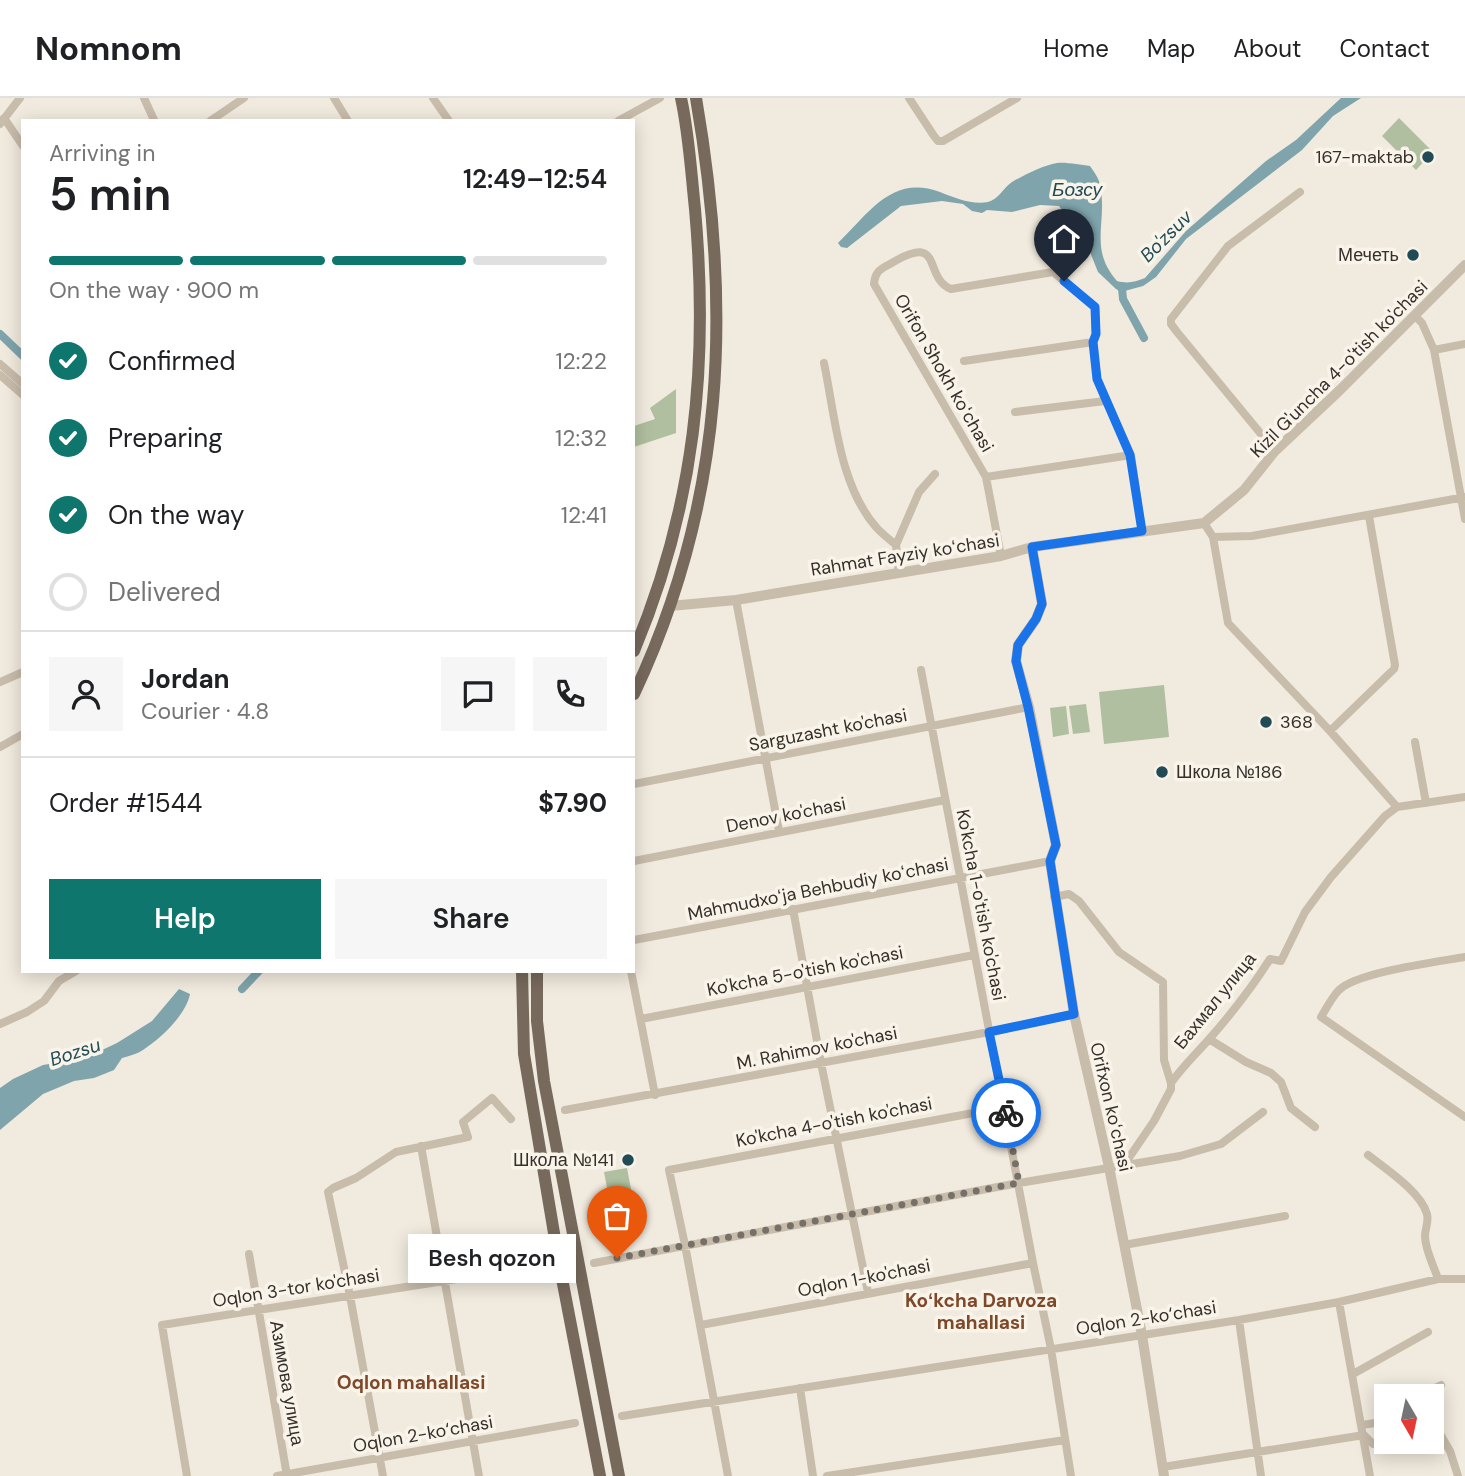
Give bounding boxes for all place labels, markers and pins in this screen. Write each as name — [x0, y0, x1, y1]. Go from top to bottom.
place label: 167-maktab — [1316, 145, 1414, 169]
marker: 167-maktab — [1420, 149, 1436, 165]
pin — [1034, 209, 1094, 281]
place label: Мечеть — [1338, 243, 1399, 267]
marker: Мечеть — [1405, 247, 1421, 263]
place label: 368 — [1280, 710, 1313, 734]
marker: 368 — [1258, 714, 1274, 730]
place label: Школа №186 — [1176, 760, 1283, 784]
marker: Школа №186 — [1154, 764, 1170, 780]
place label: Школа №141 — [513, 1148, 614, 1172]
marker: Школа №141 — [620, 1152, 636, 1168]
pin — [587, 1186, 647, 1258]
callout: Besh qozon — [407, 1234, 575, 1282]

